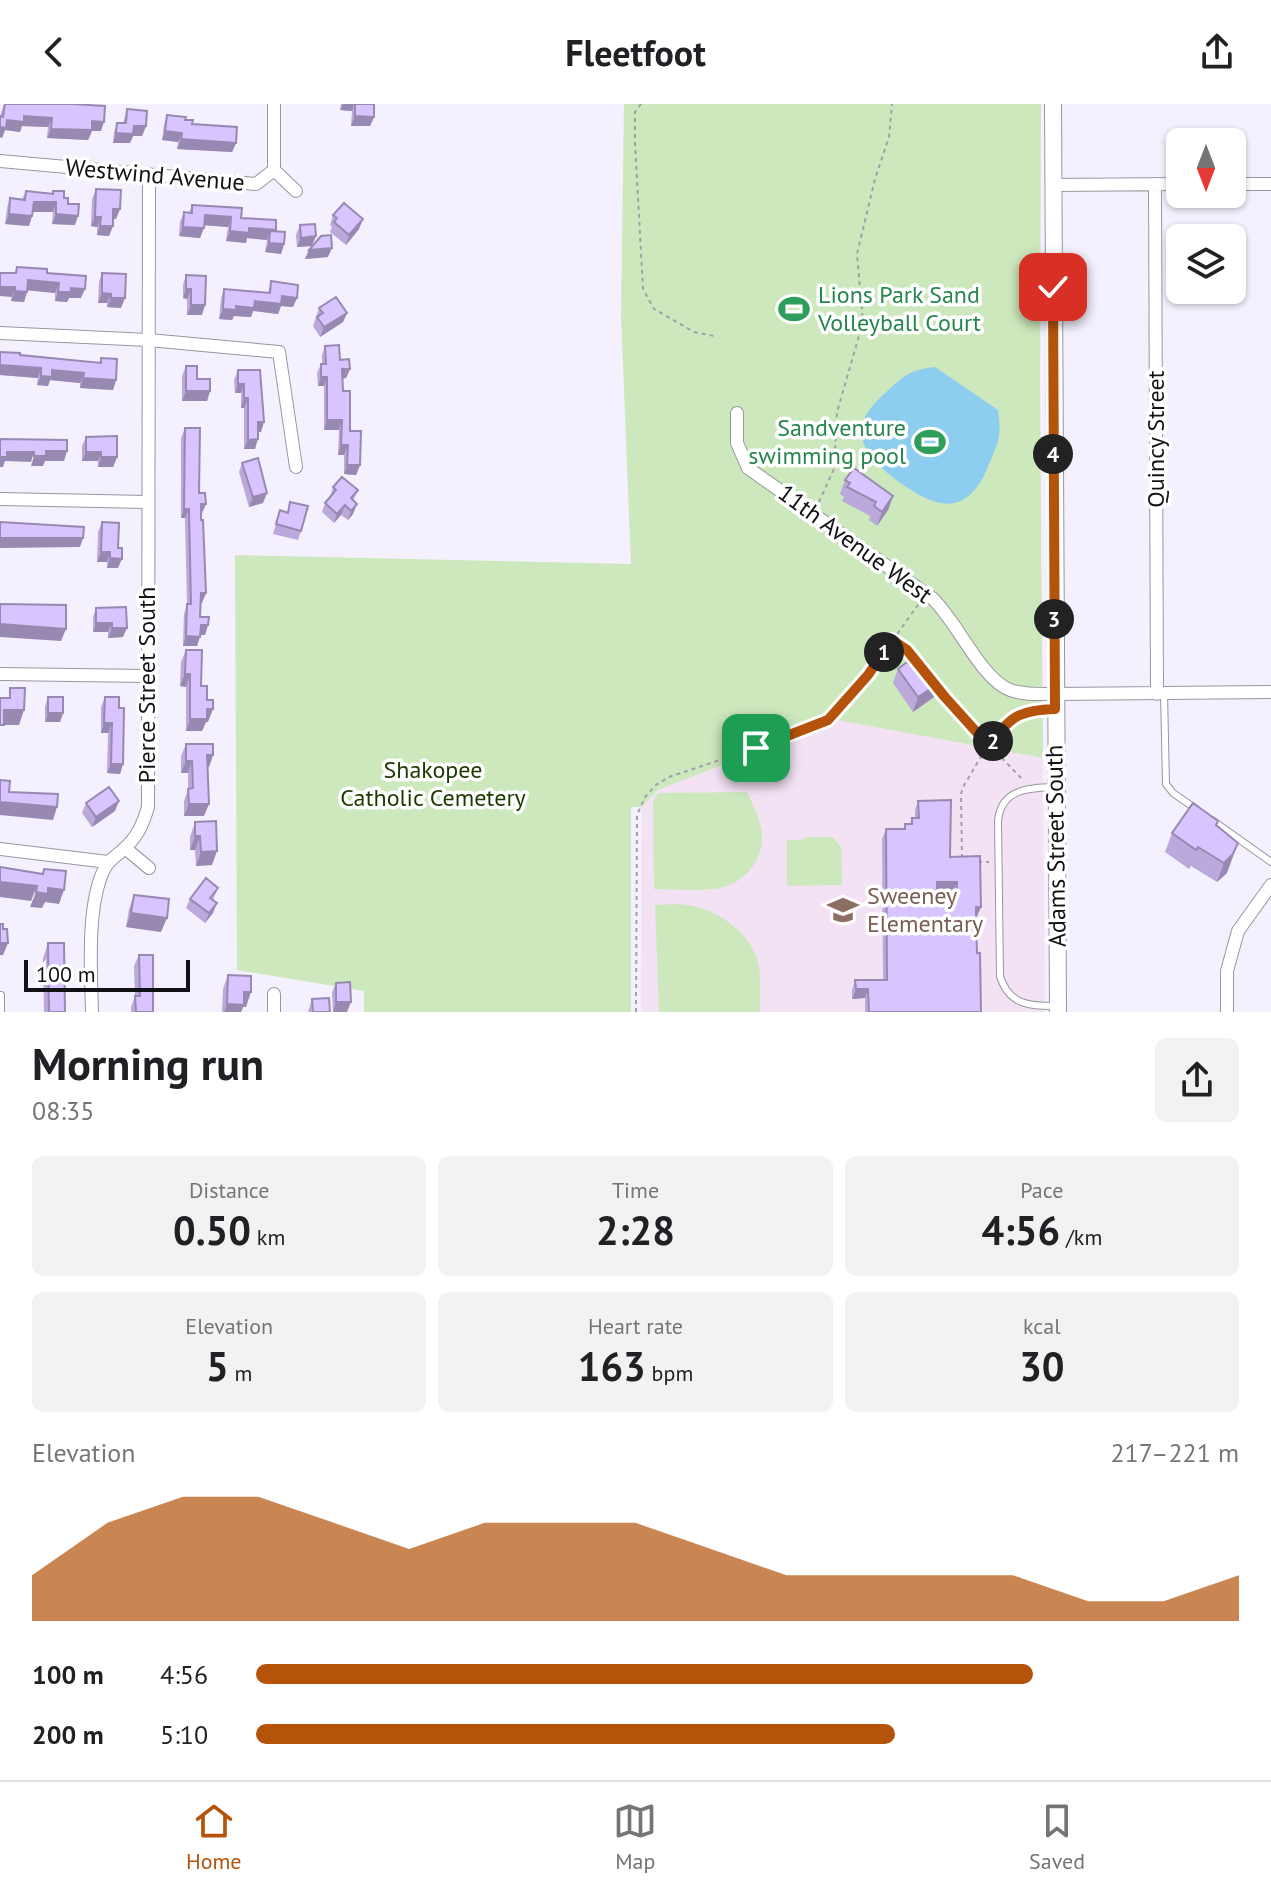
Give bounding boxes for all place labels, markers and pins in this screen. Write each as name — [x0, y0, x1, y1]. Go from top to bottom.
pin — [1019, 253, 1087, 321]
place label: Lions Park Sand Volleyball Court — [817, 279, 981, 338]
sports icon: Lions Park Sand Volleyball Court — [777, 292, 811, 326]
place label: Sandventure swimming pool — [748, 412, 906, 471]
sports icon: Sandventure swimming pool — [913, 425, 947, 459]
pin: 4 — [1033, 434, 1073, 474]
pin: 3 — [1034, 599, 1074, 639]
pin: 1 — [864, 632, 904, 672]
pin — [722, 714, 790, 782]
pin: 2 — [973, 721, 1013, 761]
place label: Sweeney Elementary — [867, 880, 983, 939]
school or university icon: Sweeney Elementary — [826, 893, 860, 927]

